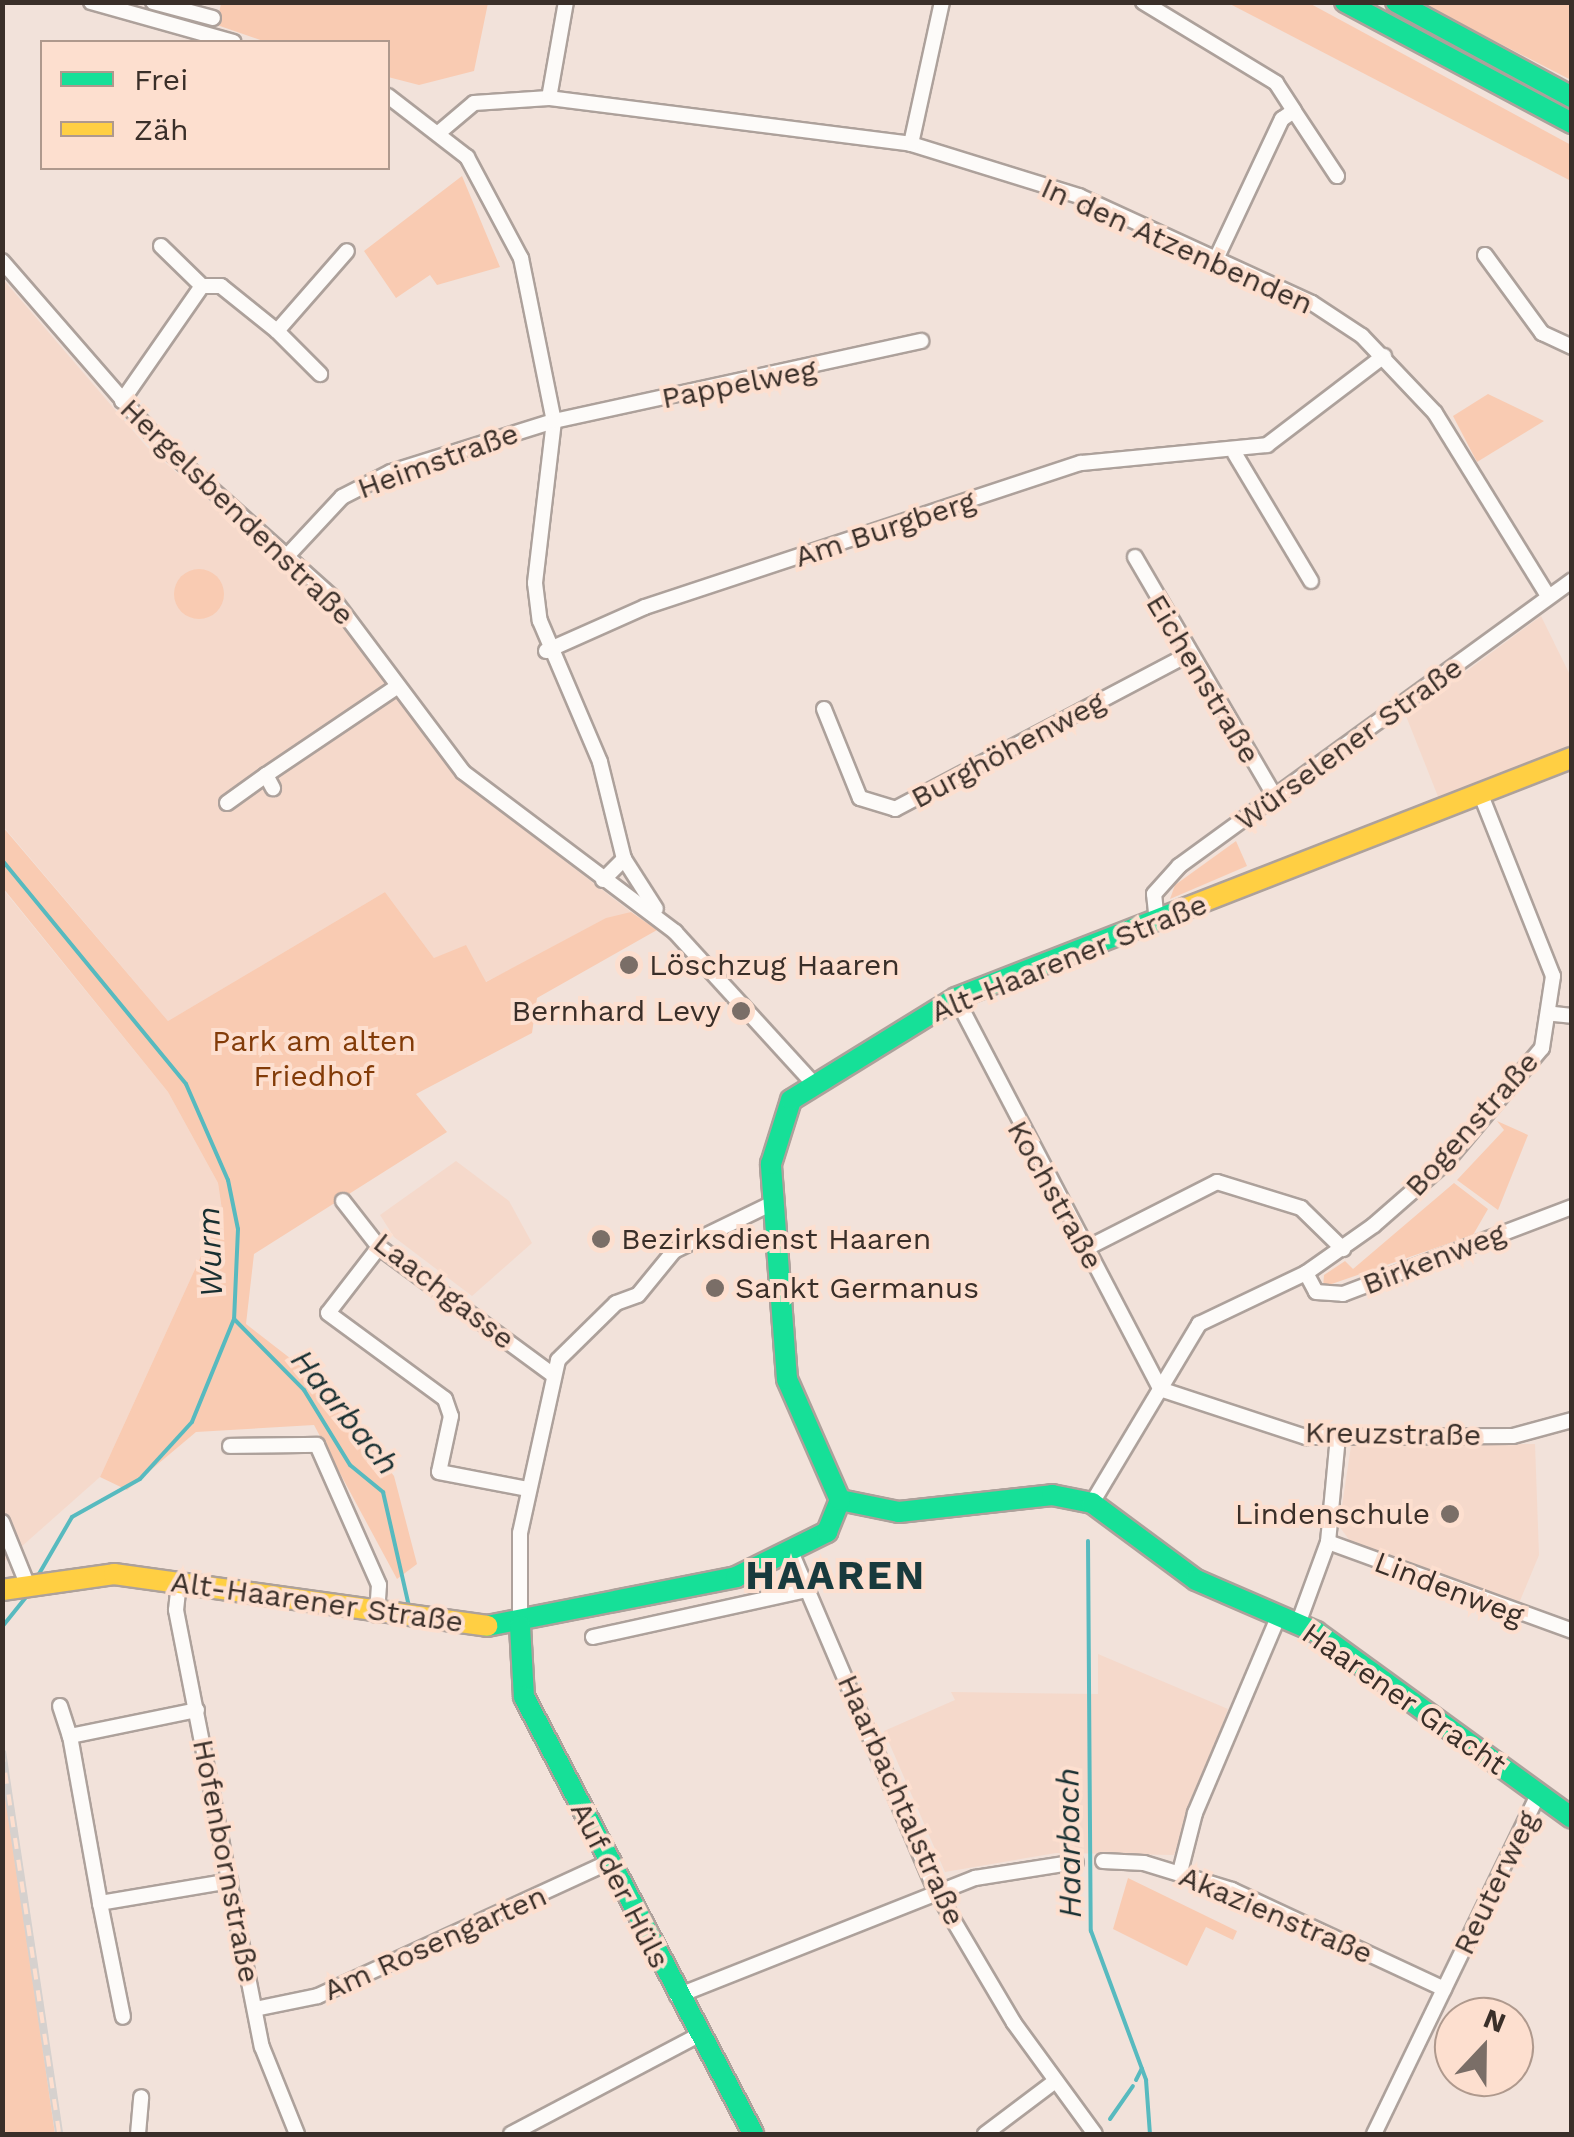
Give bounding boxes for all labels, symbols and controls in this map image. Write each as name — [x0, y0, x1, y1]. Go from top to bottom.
legend — [40, 40, 390, 170]
text: Frei — [134, 62, 188, 97]
text: Zäh — [134, 112, 188, 147]
street label: In den Atzenbenden — [1035, 170, 1319, 322]
street label: Pappelweg — [659, 351, 819, 417]
street label: Hergelsbendenstraße — [113, 391, 361, 633]
street label: Heimstraße — [353, 415, 523, 507]
street label: Am Burgberg — [790, 483, 980, 575]
street label: Eichenstraße — [1138, 588, 1268, 770]
street label: Würselener Straße — [1228, 649, 1470, 839]
street label: Burghöhenweg — [905, 684, 1111, 816]
street label: Alt-Haarener Straße — [925, 886, 1213, 1030]
place label: Löschzug Haaren — [649, 947, 900, 983]
marker: Löschzug Haaren — [618, 954, 640, 976]
place label: Bernhard Levy — [511, 993, 721, 1029]
marker: Bernhard Levy — [730, 1000, 752, 1022]
park label: Park am alten Friedhof — [212, 1023, 416, 1094]
street label: Bogenstraße — [1398, 1044, 1546, 1204]
street label: Kochstraße — [999, 1114, 1111, 1276]
water label: Wurm — [189, 1206, 231, 1298]
street label: Birkenweg — [1358, 1215, 1510, 1303]
place label: Bezirksdienst Haaren — [621, 1221, 931, 1257]
street label: Laachgasse — [366, 1225, 522, 1357]
marker: Bezirksdienst Haaren — [590, 1228, 612, 1250]
place label: Sankt Germanus — [735, 1270, 979, 1306]
marker: Sankt Germanus — [704, 1277, 726, 1299]
water label: Haarbach — [283, 1341, 407, 1483]
street label: Kreuzstraße — [1305, 1414, 1481, 1454]
place label: Lindenschule — [1235, 1496, 1430, 1532]
marker: Lindenschule — [1439, 1503, 1461, 1525]
street label: Lindenweg — [1369, 1544, 1529, 1634]
district label: HAAREN — [745, 1552, 927, 1600]
street label: Alt-Haarener Straße — [168, 1564, 466, 1640]
street label: Haarener Gracht — [1295, 1615, 1513, 1783]
street label: Haarbachtalstraße — [830, 1669, 972, 1931]
street label: Hofenbornstraße — [185, 1736, 267, 1986]
water label: Haarbach — [1048, 1767, 1090, 1919]
street label: Auf der Hüls — [562, 1795, 678, 1975]
street label: Reuterweg — [1446, 1805, 1546, 1961]
street label: Akazienstraße — [1174, 1858, 1378, 1972]
street label: Am Rosengarten — [318, 1878, 552, 2008]
north arrow — [1434, 1997, 1534, 2097]
text: N — [1479, 2001, 1510, 2040]

